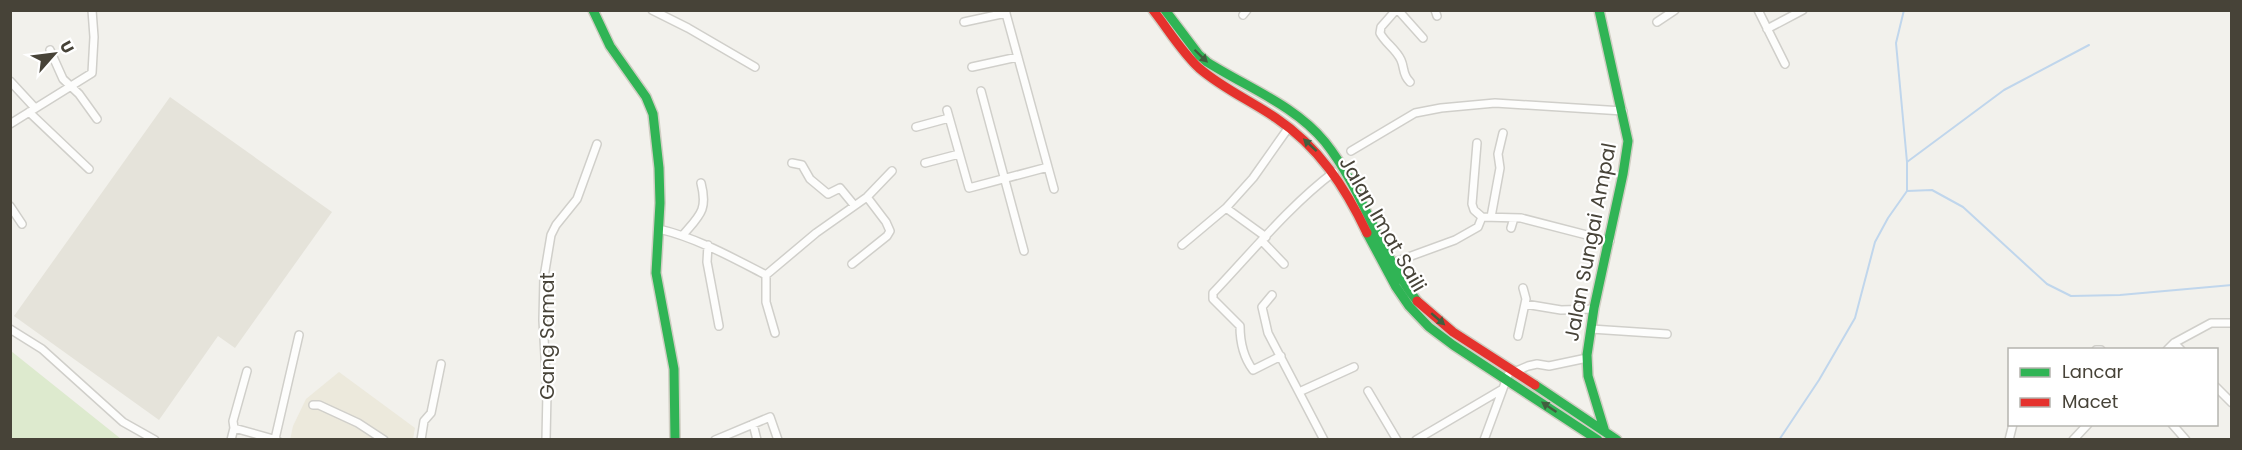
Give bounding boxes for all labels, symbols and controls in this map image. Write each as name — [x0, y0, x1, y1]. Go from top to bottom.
north arrow — [24, 24, 84, 84]
text: U — [54, 37, 80, 58]
one-way arrow — [1194, 49, 1209, 63]
one-way arrow — [1303, 139, 1318, 152]
street label: Jalan Sungai Ampal — [1557, 140, 1623, 344]
street label: Jalan Imat Saili — [1333, 151, 1433, 297]
street label: Gang Samat — [533, 272, 561, 400]
one-way arrow — [1430, 313, 1446, 326]
legend — [2008, 348, 2218, 426]
text: Lancar — [2062, 359, 2124, 384]
text: Macet — [2062, 389, 2118, 414]
one-way arrow — [1541, 402, 1557, 413]

